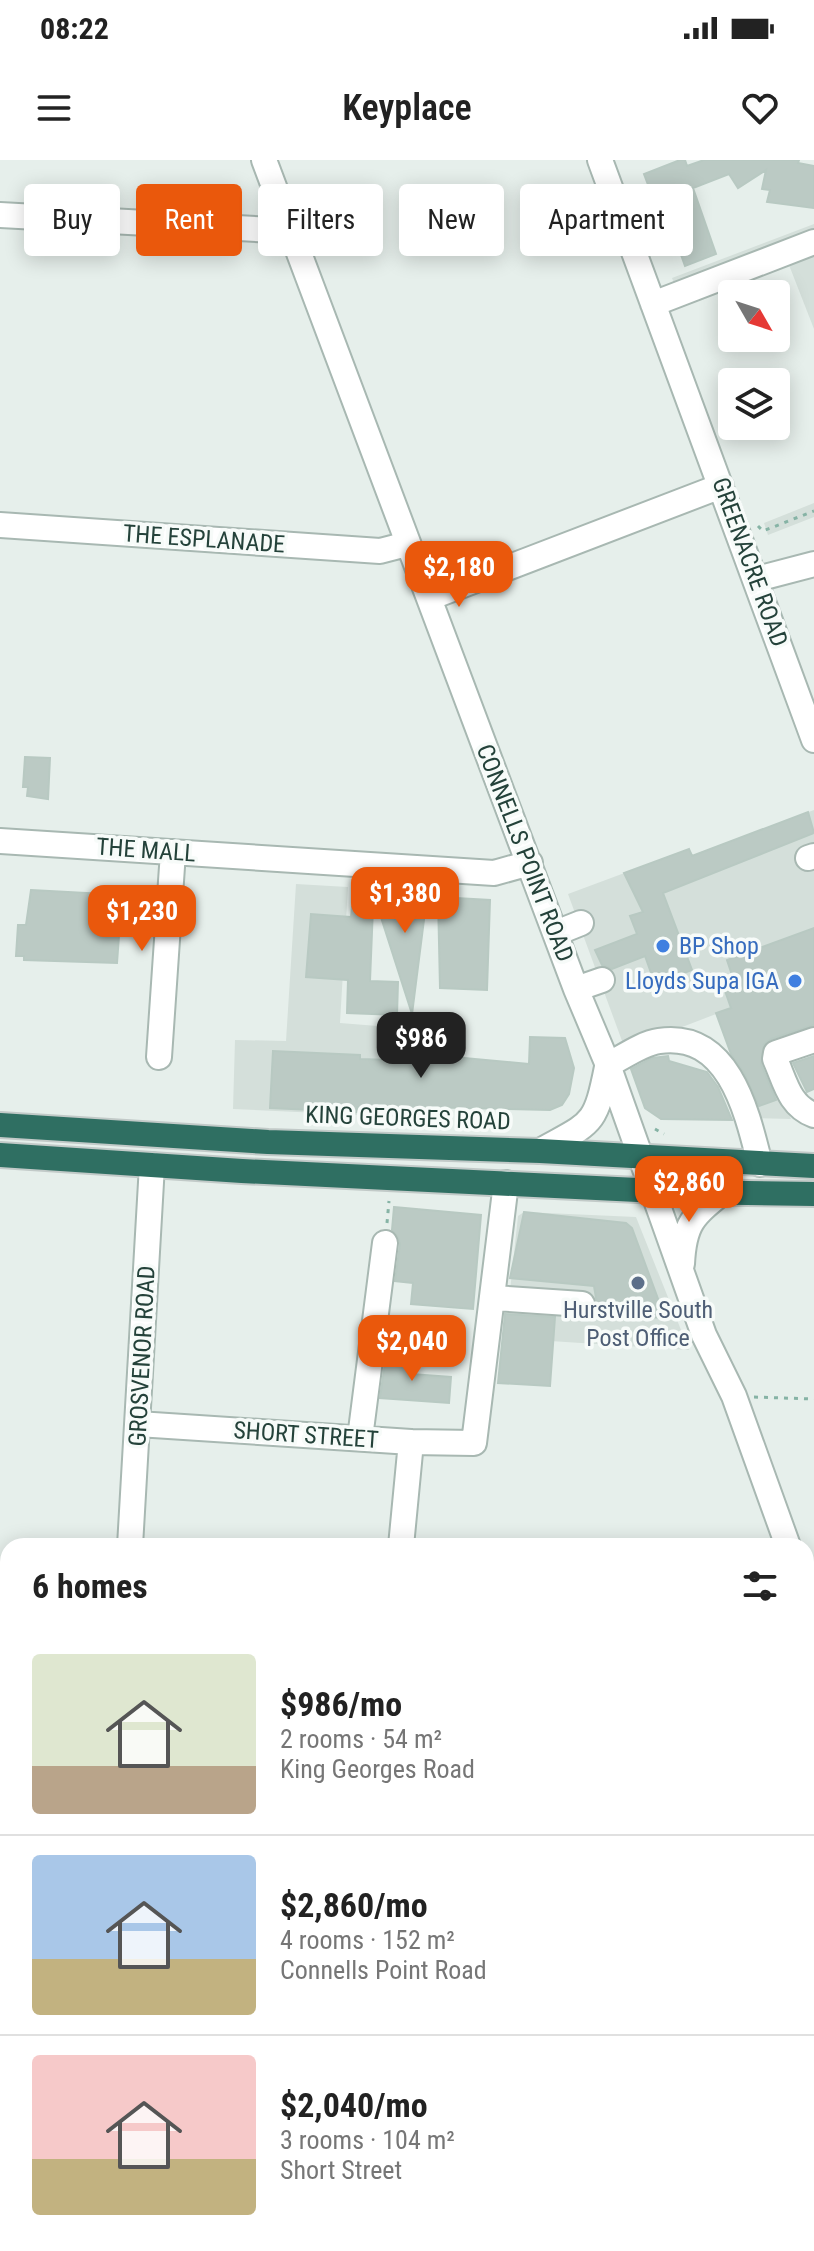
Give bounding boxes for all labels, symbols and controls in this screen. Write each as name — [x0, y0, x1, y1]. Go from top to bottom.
text: 08:22 — [40, 11, 109, 46]
icon: menu — [32, 86, 76, 130]
icon: heart — [738, 86, 782, 130]
text: Keyplace — [342, 87, 472, 129]
chip: Buy — [24, 184, 120, 256]
chip: Rent — [136, 184, 242, 256]
chip: Filters — [258, 184, 383, 256]
chip: New — [399, 184, 504, 256]
chip: Apartment — [520, 184, 693, 256]
north arrow — [718, 280, 790, 352]
map controls — [718, 280, 790, 440]
button: layers — [718, 368, 790, 440]
street label: GREENACRE ROAD — [706, 474, 794, 650]
street label: THE ESPLANADE — [122, 519, 286, 559]
pin: $2,180 — [394, 541, 524, 609]
text: $2,180 — [423, 552, 495, 582]
street label: CONNELLS POINT ROAD — [471, 740, 579, 966]
street label: THE MALL — [95, 833, 197, 867]
pin: $1,380 — [340, 867, 470, 935]
text: $1,380 — [369, 878, 441, 908]
pin: $1,230 — [77, 885, 207, 953]
text: $1,230 — [106, 896, 178, 926]
place label: BP Shop — [679, 932, 759, 960]
marker: BP Shop — [654, 937, 672, 955]
place label: Lloyds Supa IGA — [625, 967, 779, 995]
marker: Lloyds Supa IGA — [786, 972, 804, 990]
pin: $986 — [374, 1012, 468, 1080]
text: $986 — [395, 1023, 447, 1053]
street label: KING GEORGES ROAD — [305, 1100, 511, 1136]
pin: $2,860 — [624, 1156, 754, 1224]
text: $2,860 — [653, 1167, 725, 1197]
street label: GROSVENOR ROAD — [123, 1265, 161, 1447]
marker: Hurstville South Post Office — [629, 1274, 647, 1292]
place label: Hurstville South Post Office — [563, 1296, 713, 1352]
pin: $2,040 — [347, 1315, 477, 1383]
text: $2,040 — [376, 1326, 448, 1356]
street label: SHORT STREET — [233, 1416, 379, 1454]
icon: filters — [738, 1564, 782, 1608]
text: 6 homes — [32, 1566, 148, 1606]
text: $986/mo — [280, 1684, 402, 1724]
icon: home — [96, 1686, 192, 1782]
text: 2 rooms · 54 m² — [280, 1724, 442, 1754]
text: King Georges Road — [280, 1754, 475, 1784]
text: $2,860/mo — [280, 1885, 428, 1925]
icon: home — [96, 1887, 192, 1983]
text: 4 rooms · 152 m² — [280, 1925, 455, 1955]
text: Connells Point Road — [280, 1955, 487, 1985]
text: $2,040/mo — [280, 2085, 428, 2125]
icon: home — [96, 2087, 192, 2183]
text: 3 rooms · 104 m² — [280, 2125, 455, 2155]
text: Short Street — [280, 2155, 402, 2185]

